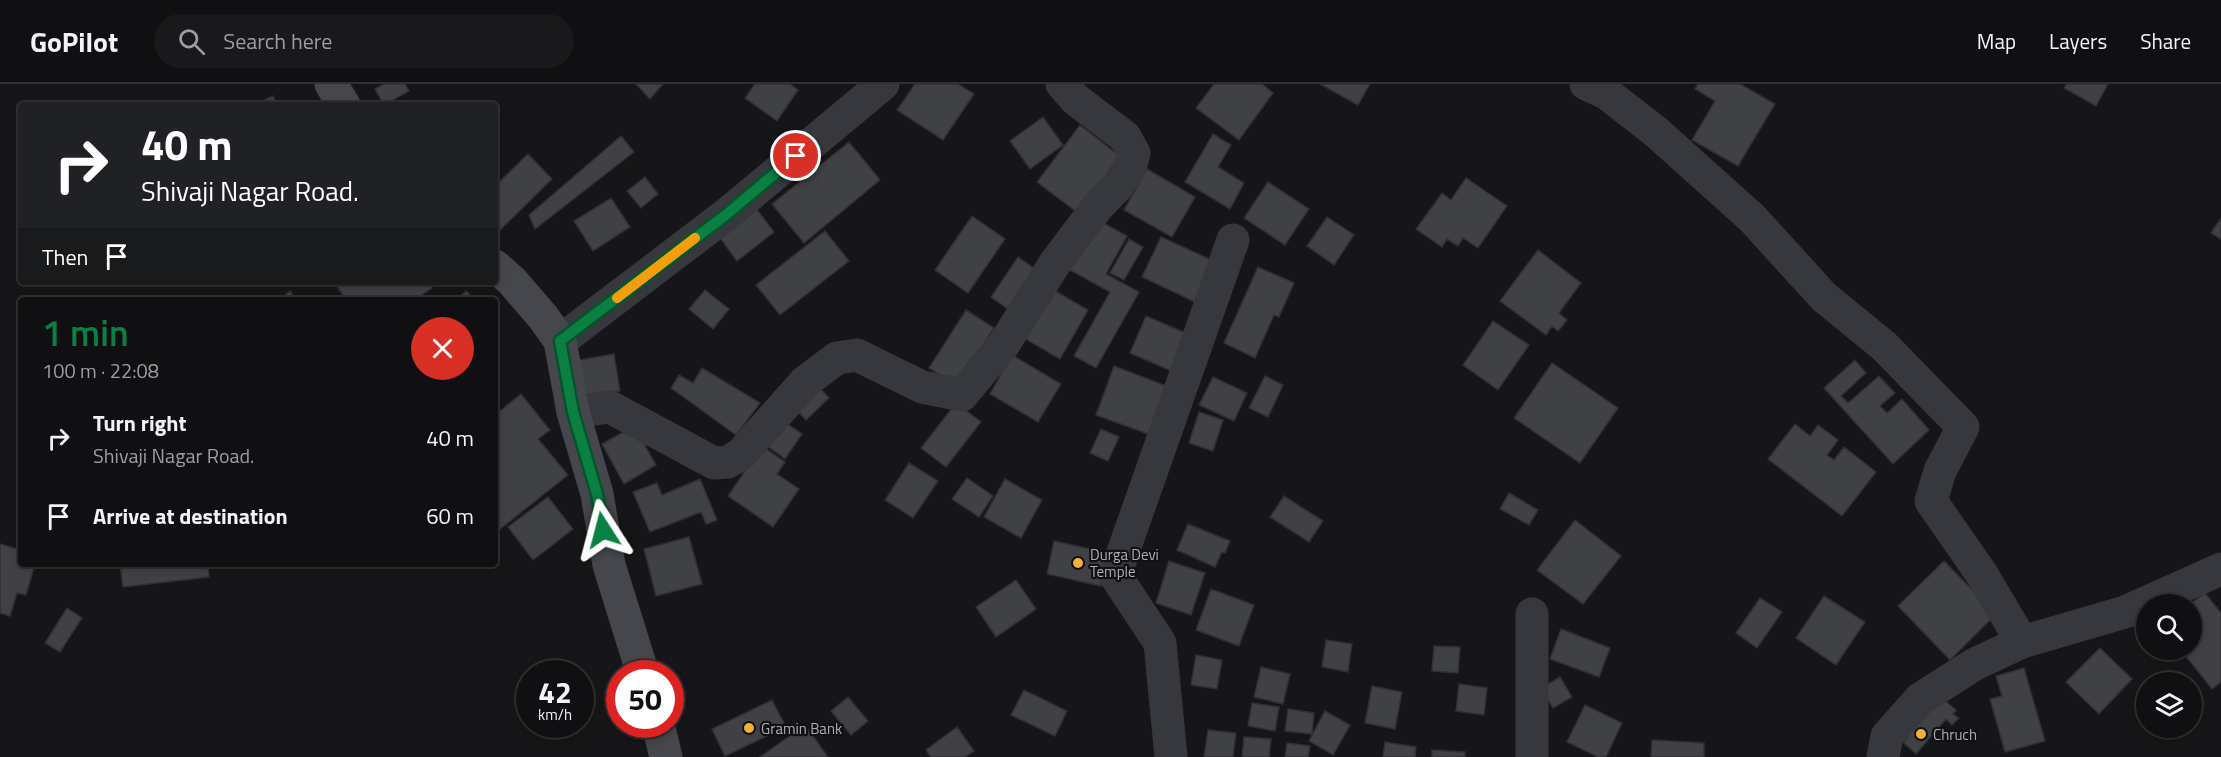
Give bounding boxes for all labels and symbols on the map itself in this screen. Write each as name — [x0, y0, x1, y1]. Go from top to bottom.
pin — [770, 130, 821, 181]
position arrow — [571, 498, 635, 562]
place label: Durga Devi Temple — [1090, 543, 1159, 583]
marker: Durga Devi Temple — [1071, 556, 1085, 570]
speed limit sign: 50 — [606, 660, 684, 738]
place label: Gramin Bank — [761, 717, 842, 740]
marker: Gramin Bank — [742, 721, 756, 735]
place label: Chruch — [1933, 723, 1977, 746]
marker: Chruch — [1914, 727, 1928, 741]

